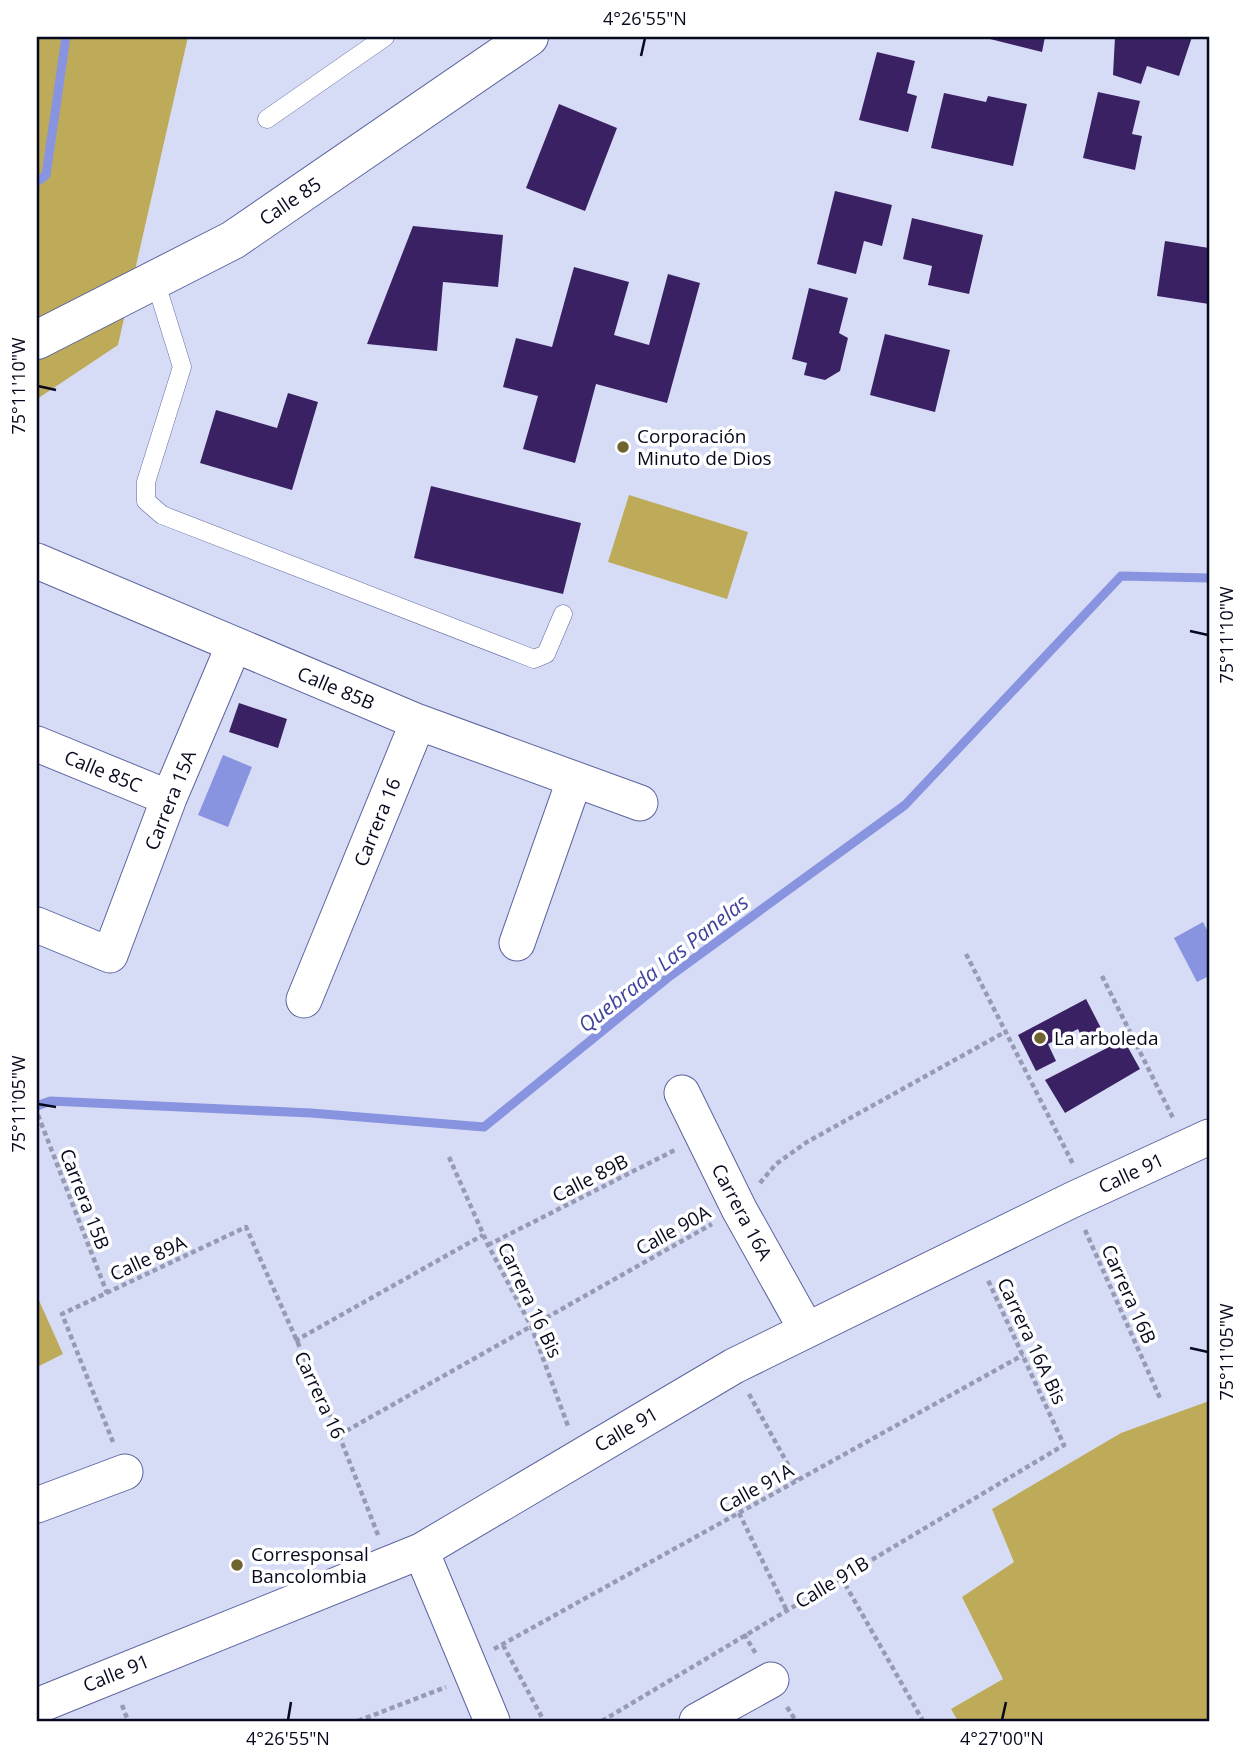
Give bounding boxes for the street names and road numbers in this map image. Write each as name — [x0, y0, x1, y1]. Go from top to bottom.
street label: Calle 85 — [254, 171, 326, 231]
street label: Calle 85B — [293, 660, 379, 716]
street label: Calle 85C — [60, 744, 146, 798]
street label: Carrera 15A — [138, 746, 202, 854]
street label: Carrera 16 — [347, 774, 407, 870]
street label: Carrera 15B — [54, 1145, 116, 1253]
street label: Calle 91 — [1094, 1147, 1168, 1199]
street label: Calle 89B — [548, 1148, 632, 1208]
street label: Carrera 16A — [706, 1159, 778, 1265]
street label: Calle 90A — [631, 1199, 715, 1261]
street label: Calle 89A — [106, 1229, 190, 1287]
street label: Carrera 16 Bis — [492, 1238, 568, 1362]
street label: Carrera 16B — [1096, 1240, 1162, 1348]
street label: Carrera 16A Bis — [991, 1274, 1073, 1408]
street label: Carrera 16 — [288, 1347, 352, 1443]
street label: Calle 91 — [589, 1400, 663, 1458]
street label: Calle 91A — [714, 1457, 798, 1519]
street label: Calle 91B — [790, 1550, 874, 1614]
street label: Calle 91 — [79, 1648, 153, 1698]

